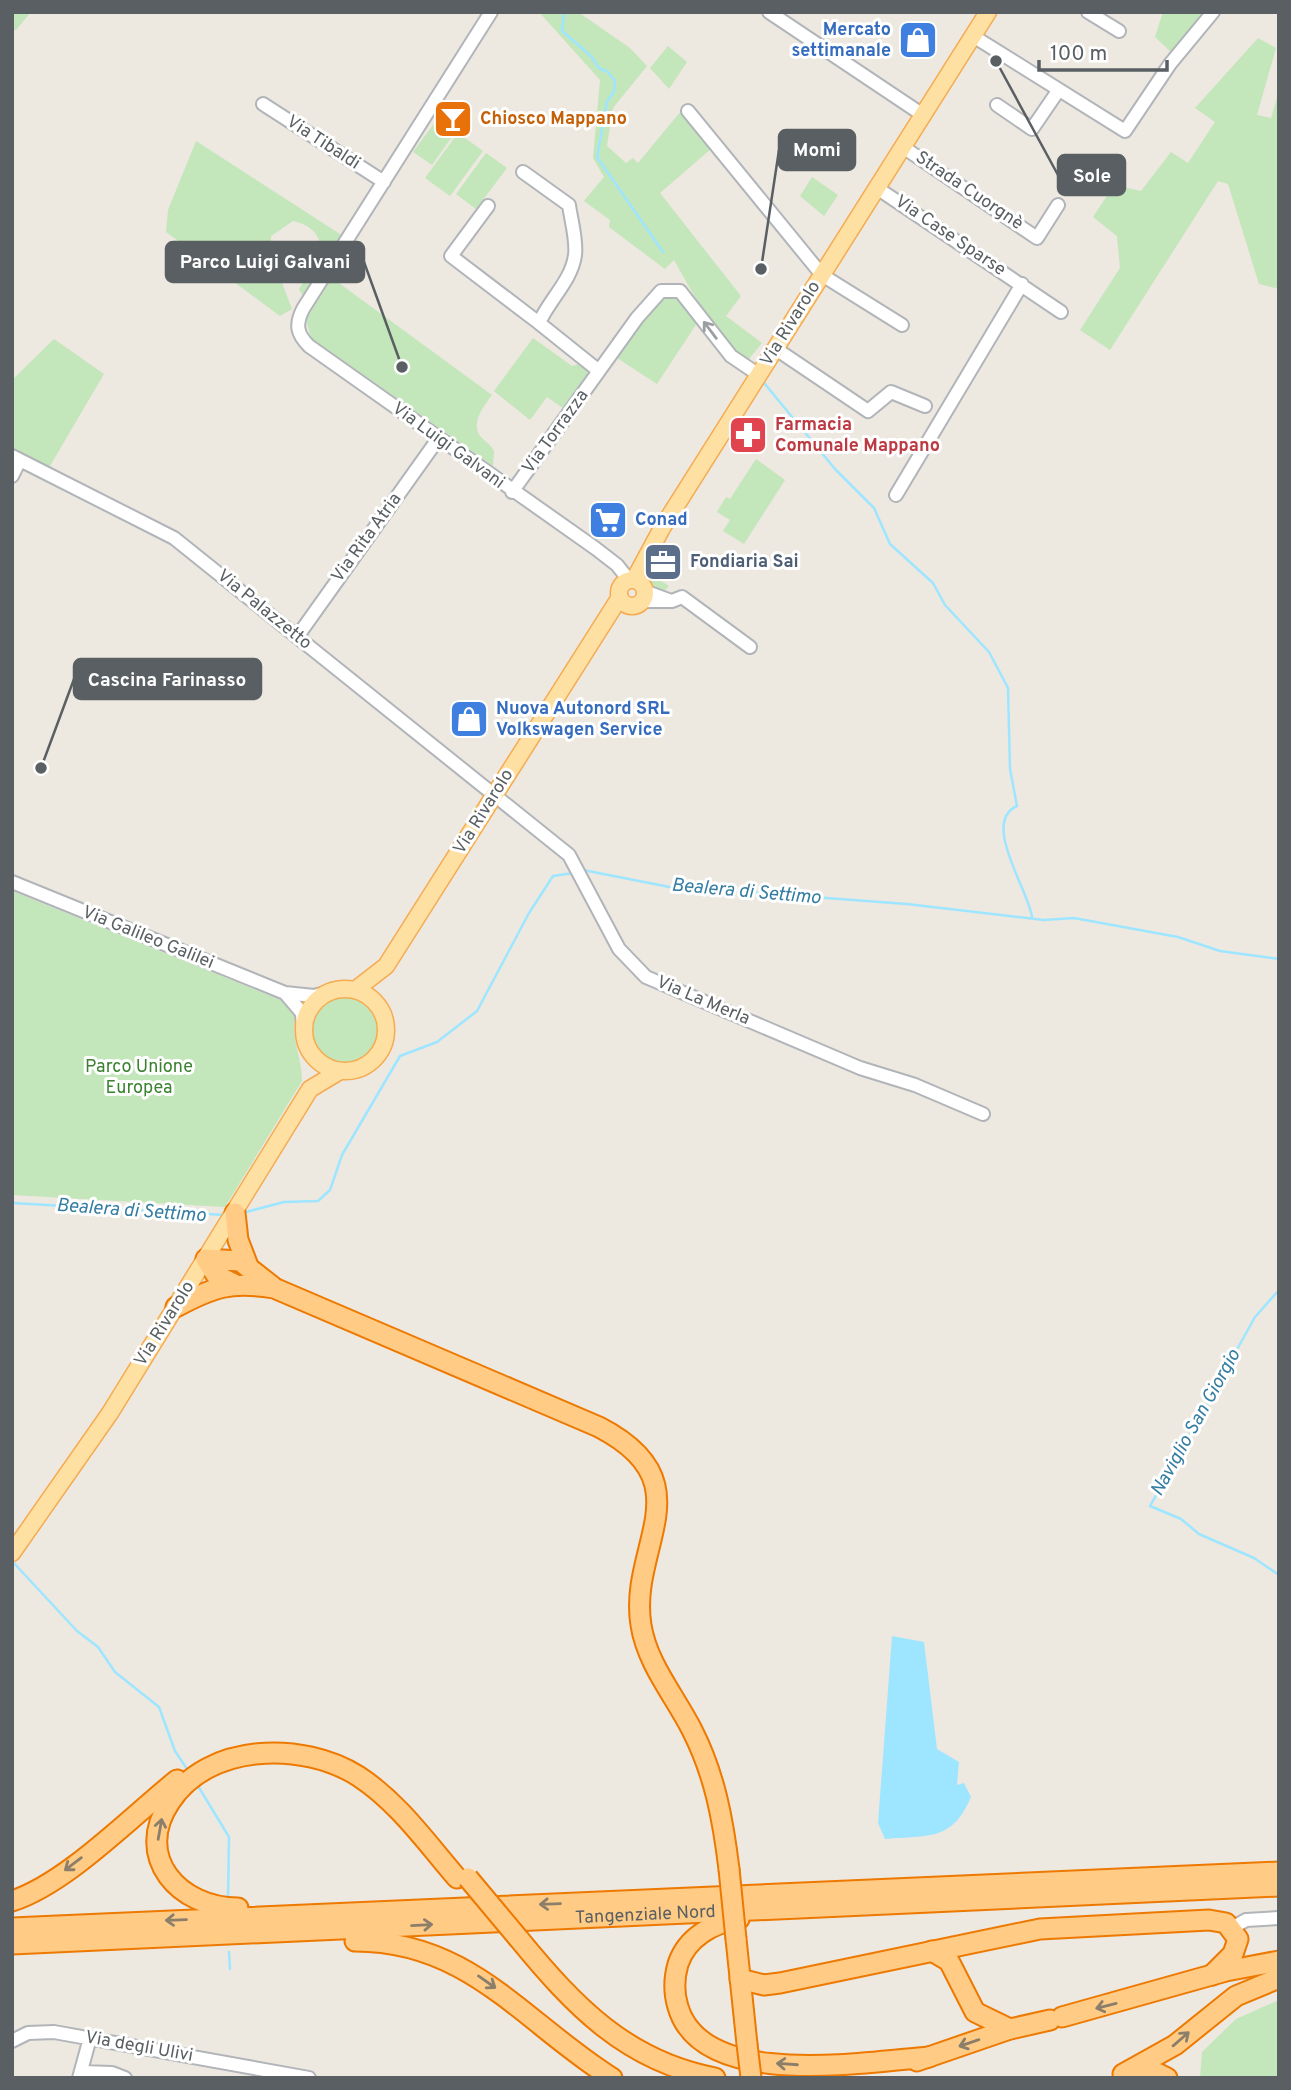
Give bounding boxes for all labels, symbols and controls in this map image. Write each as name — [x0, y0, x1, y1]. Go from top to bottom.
place label: Mercato settimanale — [791, 19, 891, 63]
shop icon: Mercato settimanale — [897, 19, 939, 61]
scale bar — [1039, 28, 1167, 72]
text: 100 m — [1050, 41, 1107, 68]
bar icon: Chiosco Mappano — [432, 98, 474, 140]
place label: Chiosco Mappano — [480, 108, 627, 131]
street label: Via Tibaldi — [282, 111, 364, 175]
callout: Momi — [779, 130, 855, 170]
text: Momi — [793, 139, 841, 163]
street label: Strada Cuorgnè — [911, 146, 1027, 236]
callout: Sole — [1058, 155, 1125, 195]
text: Sole — [1073, 165, 1111, 189]
street label: Via Case Sparse — [890, 190, 1010, 282]
callout: Parco Luigi Galvani — [166, 242, 364, 282]
text: Parco Luigi Galvani — [180, 251, 350, 275]
street label: Via Rivarolo — [756, 277, 826, 371]
one-way arrow — [703, 321, 718, 339]
street label: Via Torrazza — [518, 385, 594, 479]
street label: Via Luigi Galvani — [387, 397, 509, 495]
pharmacy icon: Farmacia Comunale Mappano — [727, 414, 769, 456]
place label: Farmacia Comunale Mappano — [775, 414, 940, 458]
street label: Via Rita Atria — [327, 489, 407, 587]
supermarket icon: Conad — [587, 499, 629, 541]
place label: Conad — [635, 509, 688, 532]
office icon: Fondiaria Sai — [642, 541, 684, 583]
place label: Fondiaria Sai — [690, 551, 799, 574]
street label: Via Palazzetto — [212, 565, 316, 655]
callout: Cascina Farinasso — [74, 659, 261, 699]
text: Cascina Farinasso — [88, 669, 246, 693]
shop icon: Nuova Autonord SRL Volkswagen Service — [448, 698, 490, 740]
place label: Nuova Autonord SRL Volkswagen Service — [496, 698, 670, 742]
street label: Via Rivarolo — [449, 765, 519, 859]
water label: Bealera di Settimo — [670, 874, 822, 911]
street label: Via Galileo Galilei — [79, 901, 217, 975]
street label: Via La Merla — [653, 971, 753, 1031]
park label: Parco Unione Europea — [85, 1056, 193, 1100]
water label: Bealera di Settimo — [56, 1194, 207, 1228]
street label: Via Rivarolo — [130, 1277, 200, 1371]
water label: Naviglio San Giorgio — [1146, 1345, 1247, 1501]
one-way arrow — [154, 1818, 167, 1841]
one-way arrow — [65, 1857, 83, 1872]
one-way arrow — [538, 1897, 561, 1910]
street label: Tangenziale Nord — [575, 1900, 716, 1930]
one-way arrow — [164, 1914, 187, 1927]
one-way arrow — [410, 1919, 433, 1932]
one-way arrow — [477, 1975, 496, 1989]
one-way arrow — [1095, 2000, 1118, 2013]
street label: Via degli Ulivi — [83, 2026, 195, 2068]
one-way arrow — [1172, 2031, 1190, 2047]
one-way arrow — [959, 2038, 981, 2050]
one-way arrow — [777, 2057, 799, 2070]

